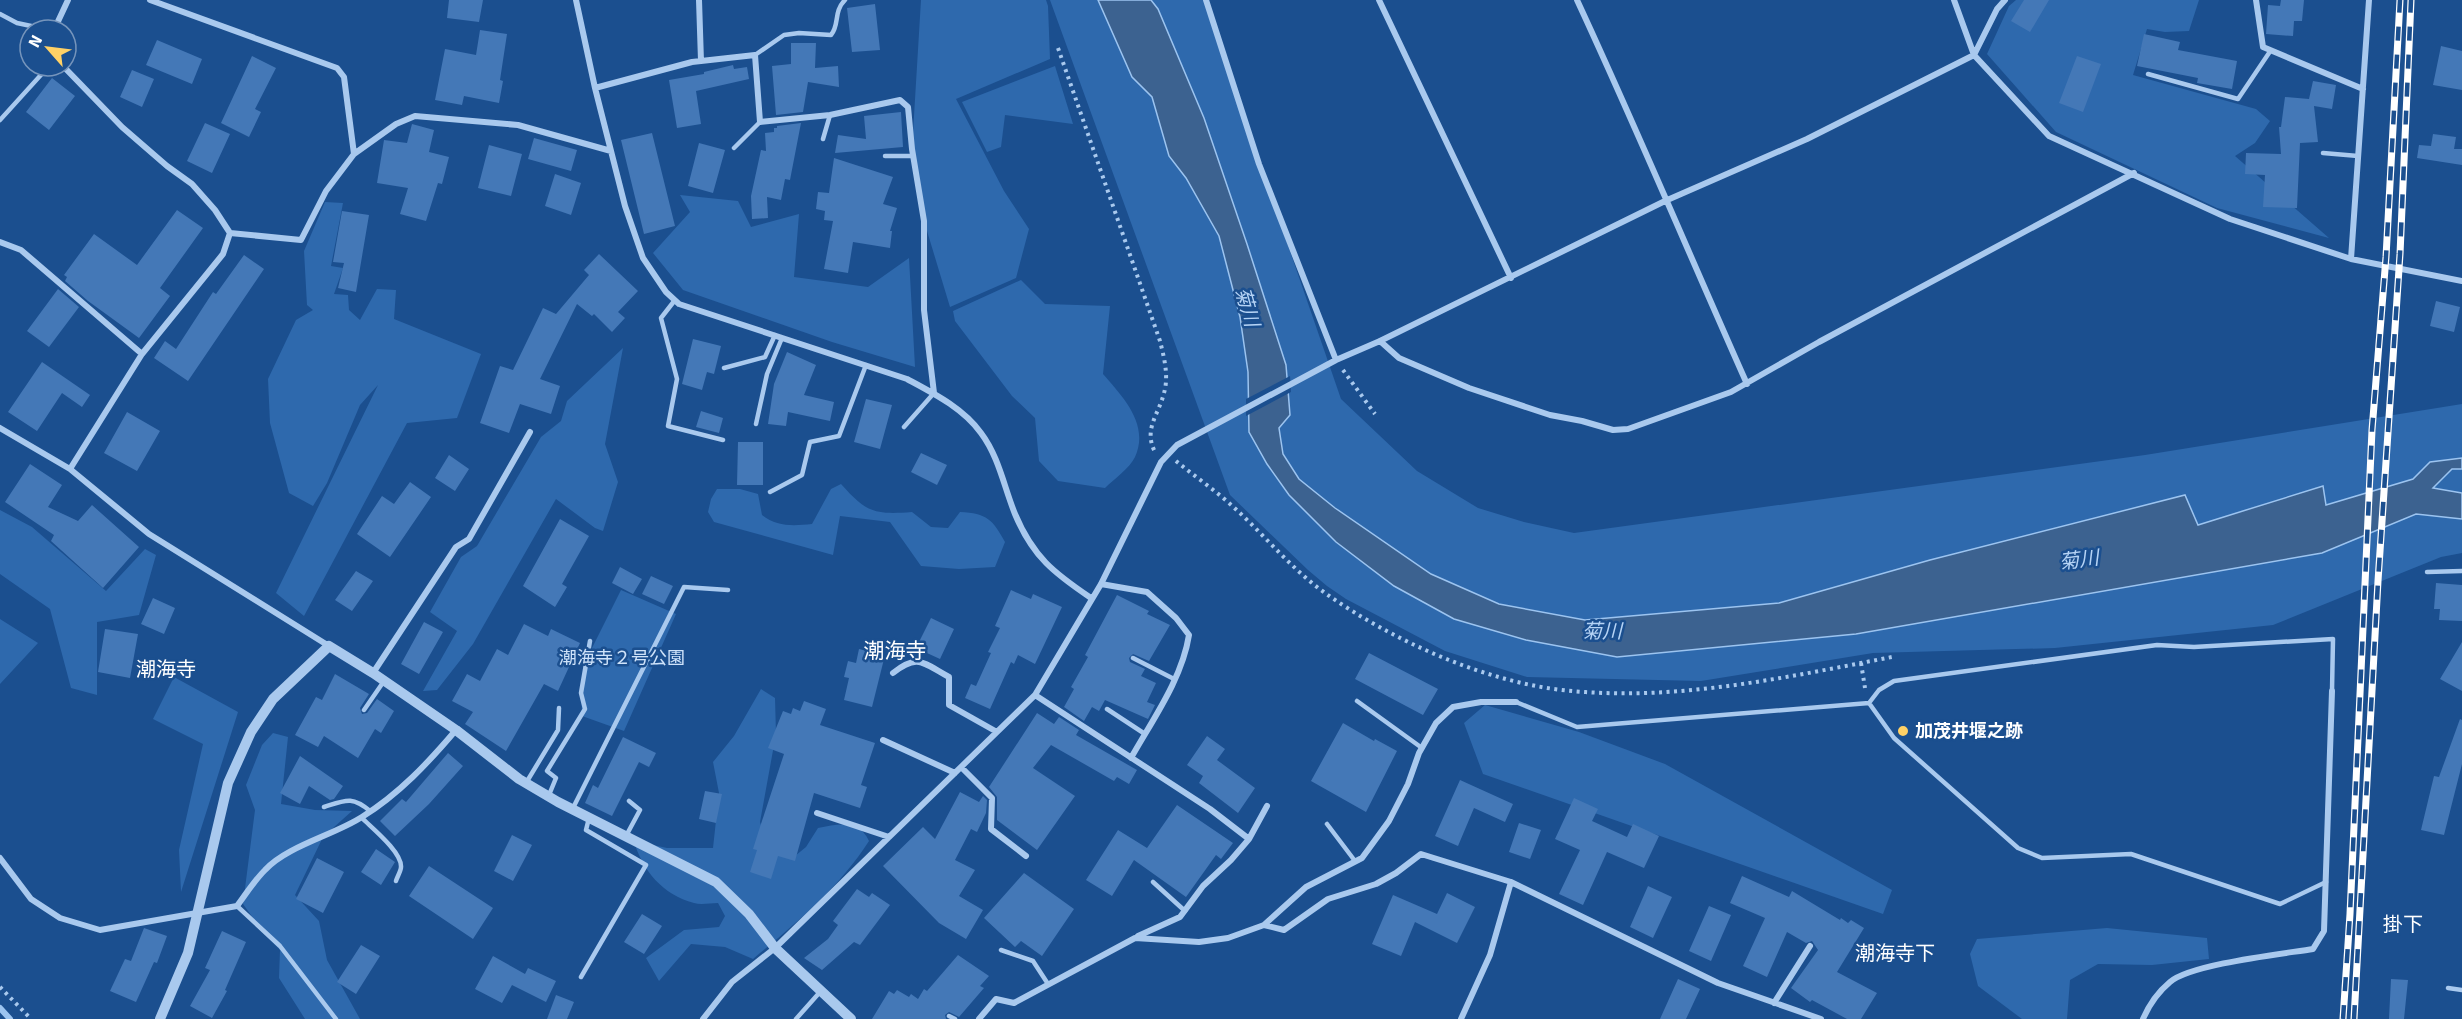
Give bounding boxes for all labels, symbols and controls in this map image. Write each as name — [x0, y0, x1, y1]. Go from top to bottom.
north arrow — [18, 18, 78, 78]
text: N — [24, 32, 47, 51]
water label: 菊川 — [1229, 284, 1265, 332]
water label: 菊川 — [2058, 545, 2102, 575]
water label: 菊川 — [1582, 619, 1624, 644]
district label: 潮海寺 — [864, 638, 927, 664]
park label: 潮海寺２号公園 — [559, 647, 685, 669]
district label: 潮海寺 — [136, 657, 196, 682]
place label: 加茂井堰之跡 — [1915, 720, 2023, 742]
marker: 加茂井堰之跡 — [1896, 724, 1910, 738]
district label: 掛下 — [2383, 912, 2423, 937]
district label: 潮海寺下 — [1855, 941, 1935, 966]

